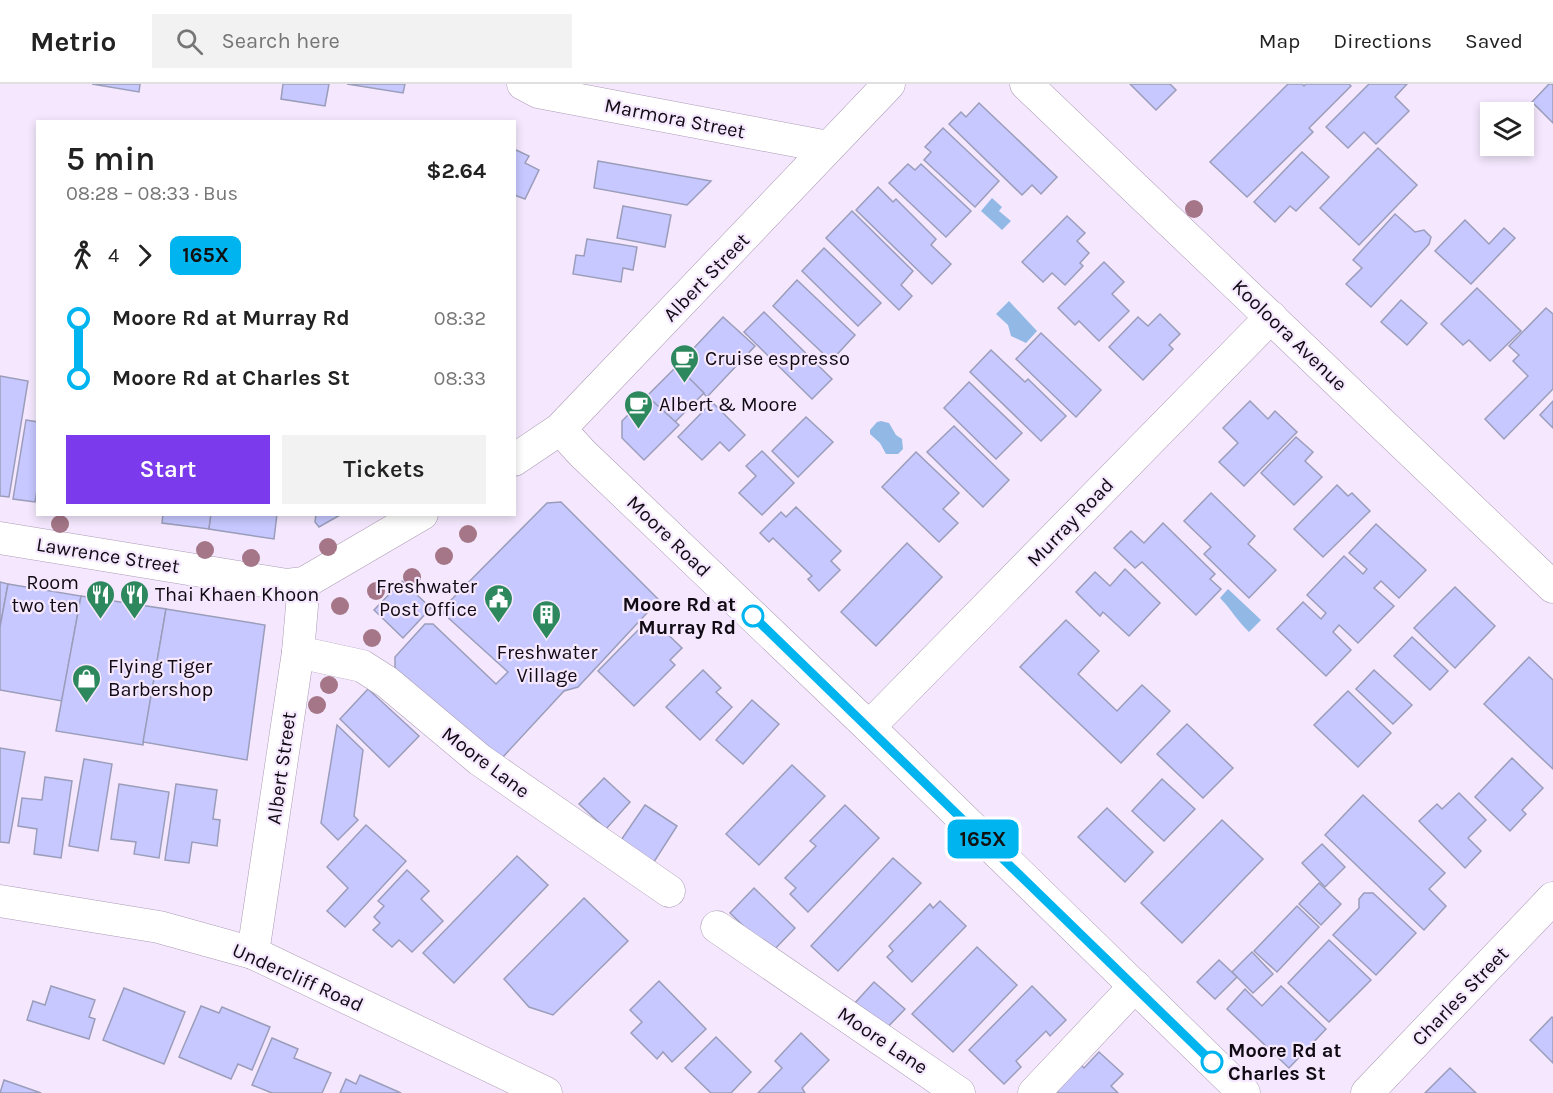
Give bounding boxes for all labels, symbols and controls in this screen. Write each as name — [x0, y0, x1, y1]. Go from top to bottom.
search box — [152, 14, 572, 68]
text: Metrio — [30, 25, 116, 58]
icon: search — [173, 25, 206, 58]
text: Search here — [221, 28, 340, 54]
text: Map — [1259, 29, 1300, 53]
text: Directions — [1333, 29, 1432, 53]
text: Saved — [1465, 29, 1523, 53]
street label: Marmora Street — [603, 94, 748, 143]
map controls — [1480, 102, 1534, 156]
button: layers — [1480, 102, 1534, 156]
text: 5 min — [66, 140, 155, 178]
text: $2.64 — [426, 158, 486, 184]
text: 08:28 – 08:33 · Bus — [66, 182, 238, 205]
street label: Albert Street — [659, 228, 754, 326]
icon: walk — [66, 239, 99, 272]
icon: forward — [128, 239, 161, 272]
text: 165X — [182, 243, 229, 267]
text: 4 — [108, 244, 119, 267]
street label: Kooloora Avenue — [1228, 275, 1352, 396]
text: Moore Rd at Murray Rd — [112, 305, 350, 331]
text: 08:32 — [434, 307, 486, 330]
cafe icon: Cruise espresso — [668, 342, 700, 384]
place label: Cruise espresso — [705, 347, 850, 370]
text: Moore Rd at Charles St — [112, 365, 350, 391]
text: 08:33 — [434, 367, 486, 390]
cafe icon: Albert & Moore — [622, 388, 654, 430]
place label: Albert & Moore — [659, 393, 797, 416]
button: Start — [66, 435, 270, 504]
button: Tickets — [282, 435, 486, 504]
street label: Murray Road — [1022, 473, 1118, 572]
street label: Moore Road — [622, 491, 715, 582]
street label: Lawrence Street — [35, 533, 182, 578]
place label: Room two ten — [11, 571, 79, 617]
place label: Freshwater Post Office — [376, 575, 478, 621]
restaurant icon: Room two ten — [84, 578, 116, 620]
restaurant icon: Thai Khaen Khoon — [118, 578, 150, 620]
public building icon: Freshwater Post Office — [482, 582, 514, 624]
place label: Thai Khaen Khoon — [155, 583, 319, 606]
place label: Moore Rd at Murray Rd — [623, 593, 736, 639]
building icon: Freshwater Village — [531, 598, 563, 640]
marker: Moore Rd at Murray Rd — [742, 605, 764, 627]
place label: Freshwater Village — [496, 641, 598, 687]
place label: Flying Tiger Barbershop — [108, 655, 213, 701]
shop icon: Flying Tiger Barbershop — [71, 662, 103, 704]
street label: Albert Street — [262, 710, 301, 826]
street label: Moore Lane — [437, 722, 534, 803]
line badge: 165X — [941, 820, 1025, 858]
text: 165X — [960, 827, 1006, 851]
street label: Undercliff Road — [229, 938, 367, 1017]
street label: Charles Street — [1407, 942, 1514, 1051]
street label: Moore Lane — [833, 1002, 932, 1079]
place label: Moore Rd at Charles St — [1228, 1039, 1342, 1085]
marker: Moore Rd at Charles St — [1201, 1051, 1223, 1073]

